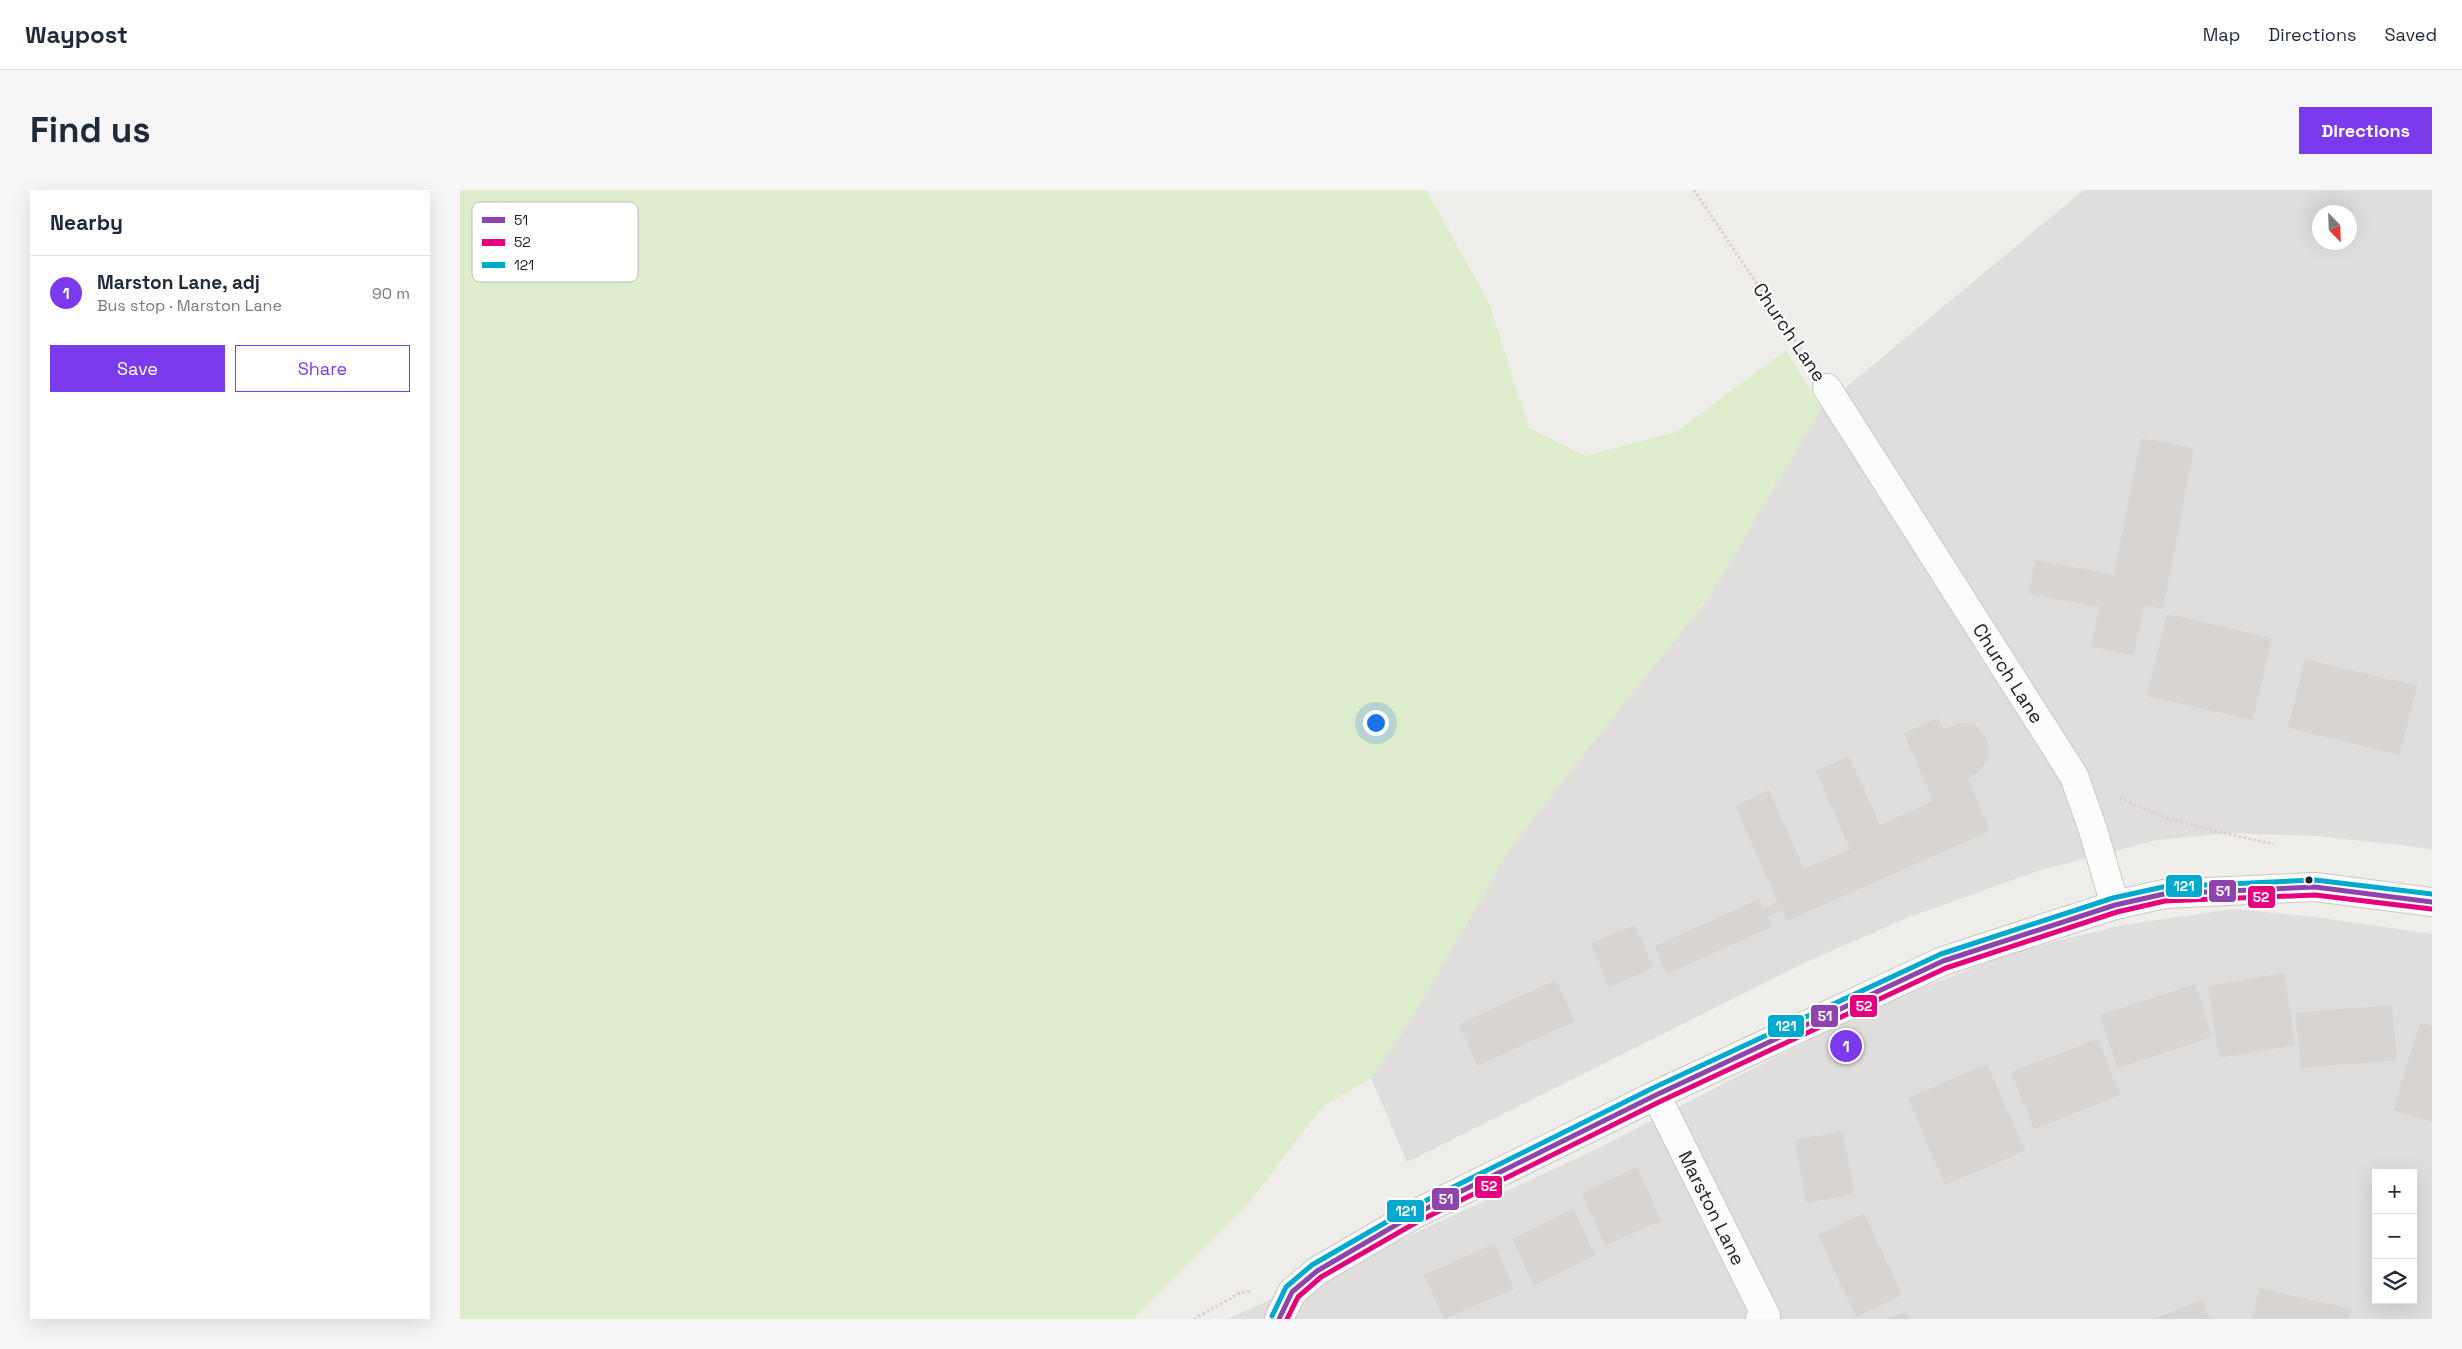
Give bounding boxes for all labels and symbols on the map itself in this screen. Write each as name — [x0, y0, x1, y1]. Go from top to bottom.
legend — [472, 202, 638, 282]
north arrow — [2312, 205, 2357, 250]
text: 51 — [514, 211, 528, 229]
text: 52 — [514, 233, 531, 251]
text: 121 — [514, 256, 534, 274]
street label: Church Lane — [1747, 278, 1832, 387]
street label: Church Lane — [1967, 618, 2049, 728]
your location — [1363, 710, 1389, 736]
line badge: 121 — [2165, 874, 2203, 898]
unlabelled marker — [2304, 875, 2314, 885]
text: 121 — [2174, 877, 2194, 895]
line badge: 51 — [2208, 879, 2237, 903]
text: 51 — [2216, 882, 2230, 900]
line badge: 52 — [2247, 885, 2276, 909]
text: 52 — [2253, 888, 2269, 906]
line badge: 52 — [1849, 994, 1878, 1018]
text: 52 — [1856, 997, 1872, 1015]
line badge: 51 — [1810, 1004, 1839, 1028]
text: 51 — [1818, 1007, 1832, 1025]
line badge: 121 — [1767, 1014, 1805, 1038]
text: 121 — [1776, 1017, 1796, 1035]
pin: 1 — [1830, 1027, 1862, 1065]
street label: Marston Lane — [1673, 1146, 1751, 1270]
line badge: 52 — [1474, 1175, 1503, 1199]
text: 52 — [1481, 1177, 1497, 1195]
line badge: 51 — [1431, 1187, 1460, 1211]
text: 51 — [1439, 1190, 1453, 1208]
line badge: 121 — [1386, 1199, 1425, 1223]
text: 121 — [1396, 1202, 1416, 1220]

